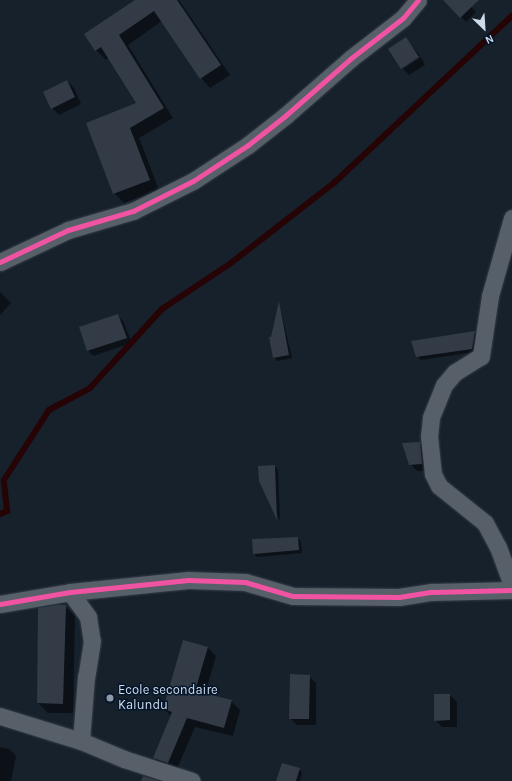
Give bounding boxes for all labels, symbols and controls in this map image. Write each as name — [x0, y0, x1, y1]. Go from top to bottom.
north arrow — [464, 8, 504, 48]
text: N — [483, 32, 496, 47]
place label: Ecole secondaire Kalundu — [118, 683, 218, 714]
marker: Ecole secondaire Kalundu — [105, 693, 115, 703]

